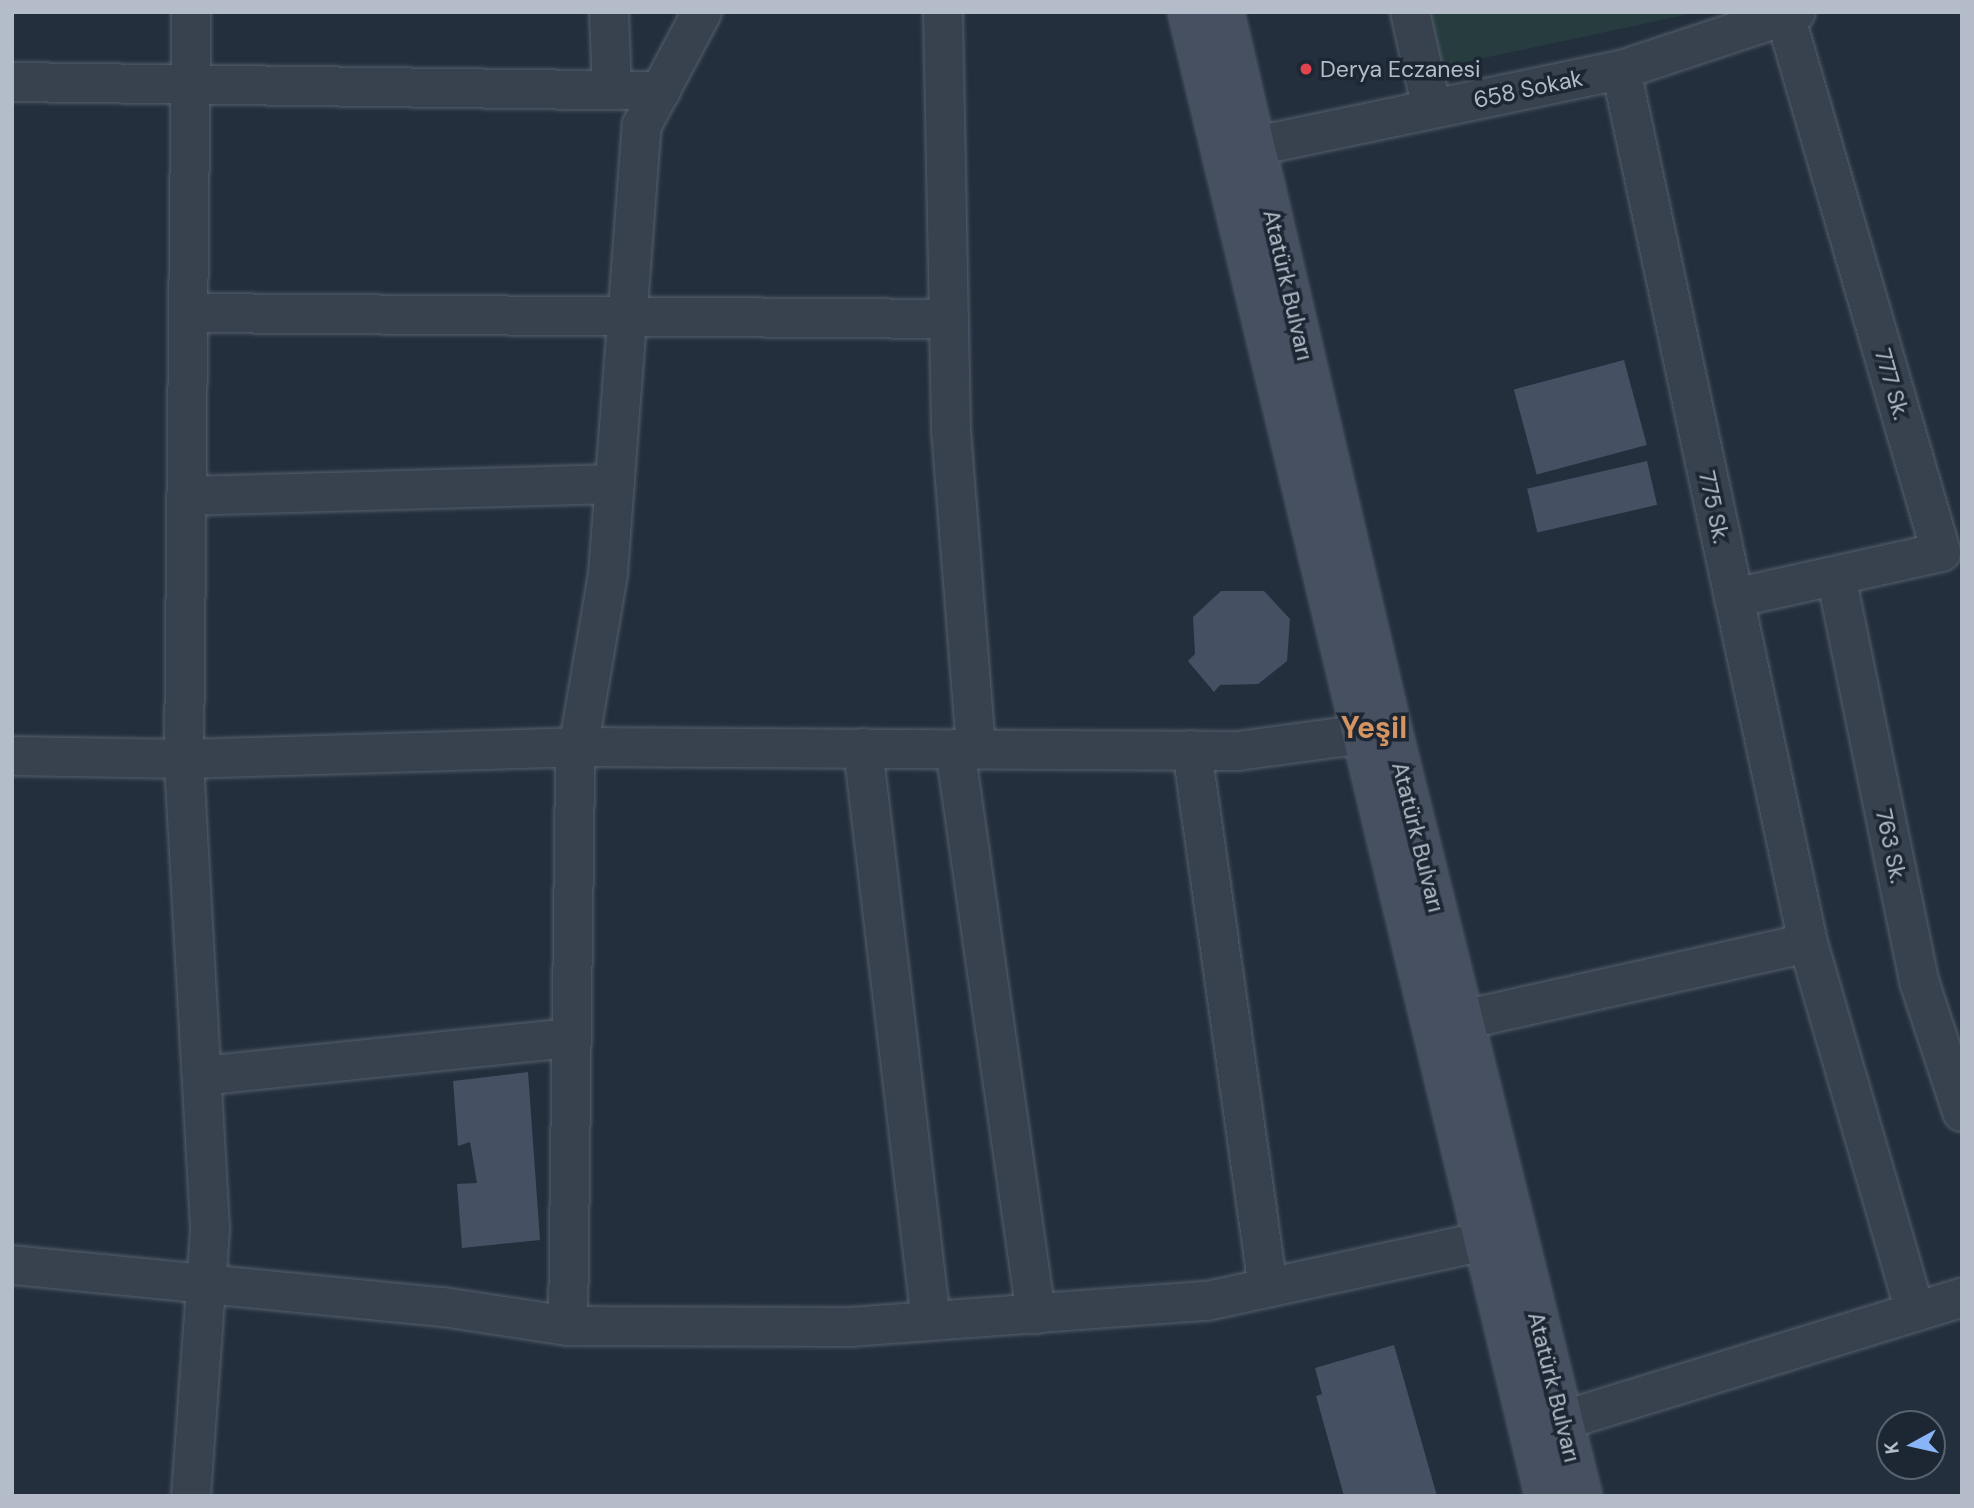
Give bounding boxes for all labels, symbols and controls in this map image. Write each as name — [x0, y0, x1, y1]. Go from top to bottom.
place label: Derya Eczanesi — [1320, 55, 1481, 83]
marker: Derya Eczanesi — [1298, 61, 1314, 77]
street label: 658 Sokak — [1471, 64, 1585, 114]
street label: Atatürk Bulvarı — [1257, 207, 1319, 363]
street label: 777 Sk. — [1869, 345, 1915, 423]
street label: 775 Sk. — [1693, 468, 1735, 546]
district label: Yeşil — [1341, 710, 1407, 746]
street label: Atatürk Bulvarı — [1386, 759, 1450, 915]
street label: 763 Sk. — [1870, 806, 1912, 886]
street label: Atatürk Bulvarı — [1522, 1309, 1586, 1465]
north arrow — [1876, 1410, 1946, 1480]
text: K — [1878, 1440, 1905, 1456]

